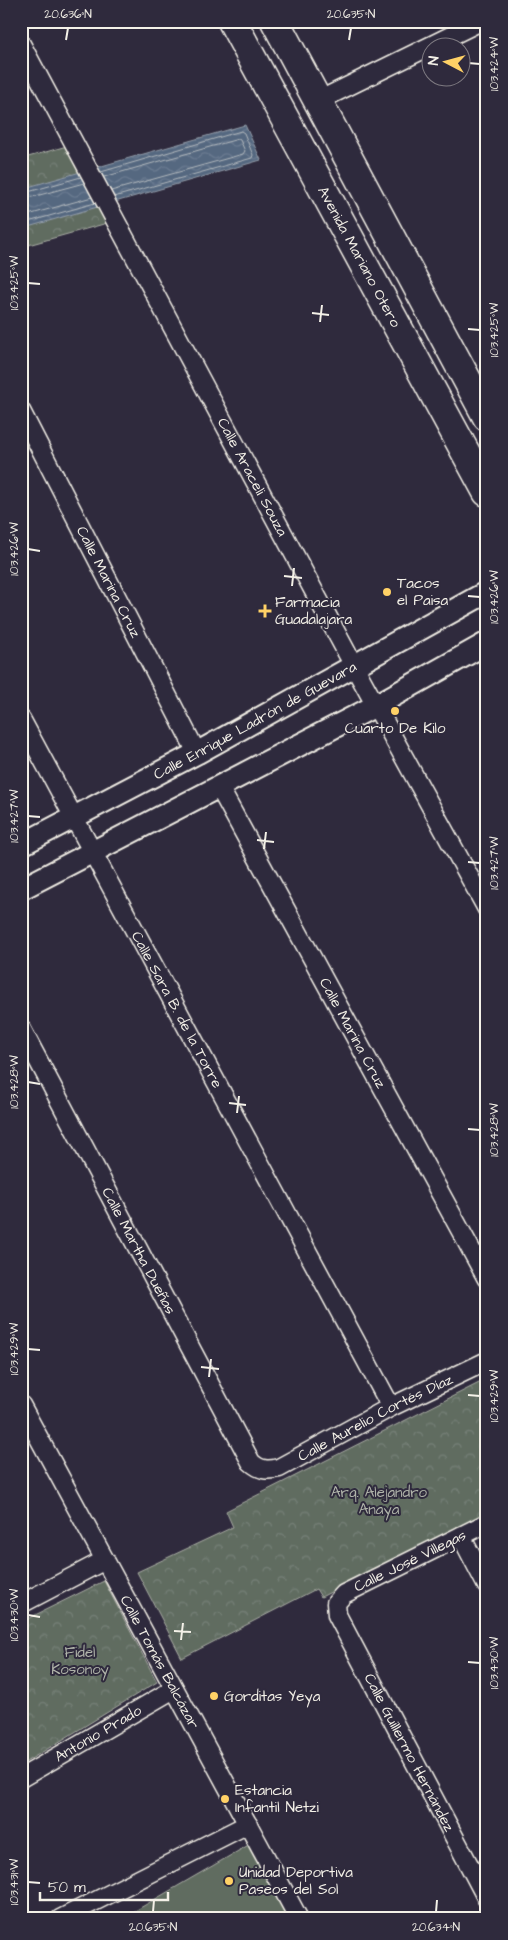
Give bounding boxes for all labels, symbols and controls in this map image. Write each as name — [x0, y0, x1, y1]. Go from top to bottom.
text: 20.636°N — [44, 6, 92, 23]
text: 20.635°N — [327, 6, 376, 23]
text: 103.424°W — [486, 36, 503, 91]
north arrow — [420, 38, 470, 88]
text: N — [424, 55, 444, 66]
street label: Avenida Mariano Otero — [313, 182, 407, 332]
text: 103.425°W — [6, 255, 23, 310]
text: 103.425°W — [486, 302, 503, 357]
street label: Calle Araceli Souza — [212, 414, 293, 540]
text: 103.426°W — [6, 522, 23, 576]
street label: Calle Marina Cruz — [71, 522, 147, 642]
text: 103.426°W — [486, 570, 503, 624]
place label: Tacos el Paisa — [397, 573, 448, 611]
marker: Tacos el Paisa — [381, 586, 393, 598]
place label: Farmacia Guadalajara — [275, 592, 353, 630]
marker: Farmacia Guadalajara — [259, 605, 271, 617]
street label: Calle Enrique Ladrón de Guevara — [150, 656, 361, 785]
marker: Cuarto De Kilo — [389, 705, 401, 717]
place label: Cuarto De Kilo — [345, 718, 446, 739]
text: 103.427°W — [6, 789, 23, 843]
text: 103.427°W — [486, 836, 503, 890]
street label: Calle Sara B. de la Torre — [126, 927, 228, 1092]
street label: Calle Marina Cruz — [314, 974, 392, 1092]
text: 103.428°W — [6, 1054, 23, 1109]
text: 103.428°W — [486, 1102, 503, 1157]
street label: Calle Martha Dueñas — [97, 1184, 181, 1318]
text: 103.429°W — [6, 1322, 23, 1375]
street label: Calle Aurelio Cortés Díaz — [294, 1368, 457, 1466]
text: 103.429°W — [486, 1369, 503, 1422]
park label: Arq. Alejandro Anaya — [331, 1482, 428, 1521]
street label: Calle José Villegas — [350, 1525, 471, 1598]
text: 103.430°W — [6, 1588, 23, 1641]
street label: Calle Tomás Balcázar — [115, 1591, 205, 1732]
text: 103.430°W — [486, 1636, 503, 1689]
park label: Fidel Kosonoy — [51, 1642, 109, 1681]
street label: Calle Guillermo Hernández — [359, 1670, 460, 1836]
place label: Gorditas Yeya — [224, 1686, 321, 1708]
marker: Gorditas Yeya — [208, 1690, 220, 1702]
street label: Antonio Prado — [51, 1699, 146, 1767]
place label: Estancia Infantil Netzi — [235, 1780, 320, 1818]
marker: Estancia Infantil Netzi — [219, 1793, 231, 1805]
text: 103.431°W — [6, 1858, 23, 1905]
place label: Unidad Deportiva Paseos del Sol — [239, 1862, 353, 1900]
scale bar — [40, 1870, 168, 1902]
marker: Unidad Deportiva Paseos del Sol — [223, 1875, 235, 1887]
text: 50 m — [48, 1877, 86, 1898]
text: 20.635°N — [129, 1919, 178, 1936]
text: 20.634°N — [412, 1919, 461, 1936]

